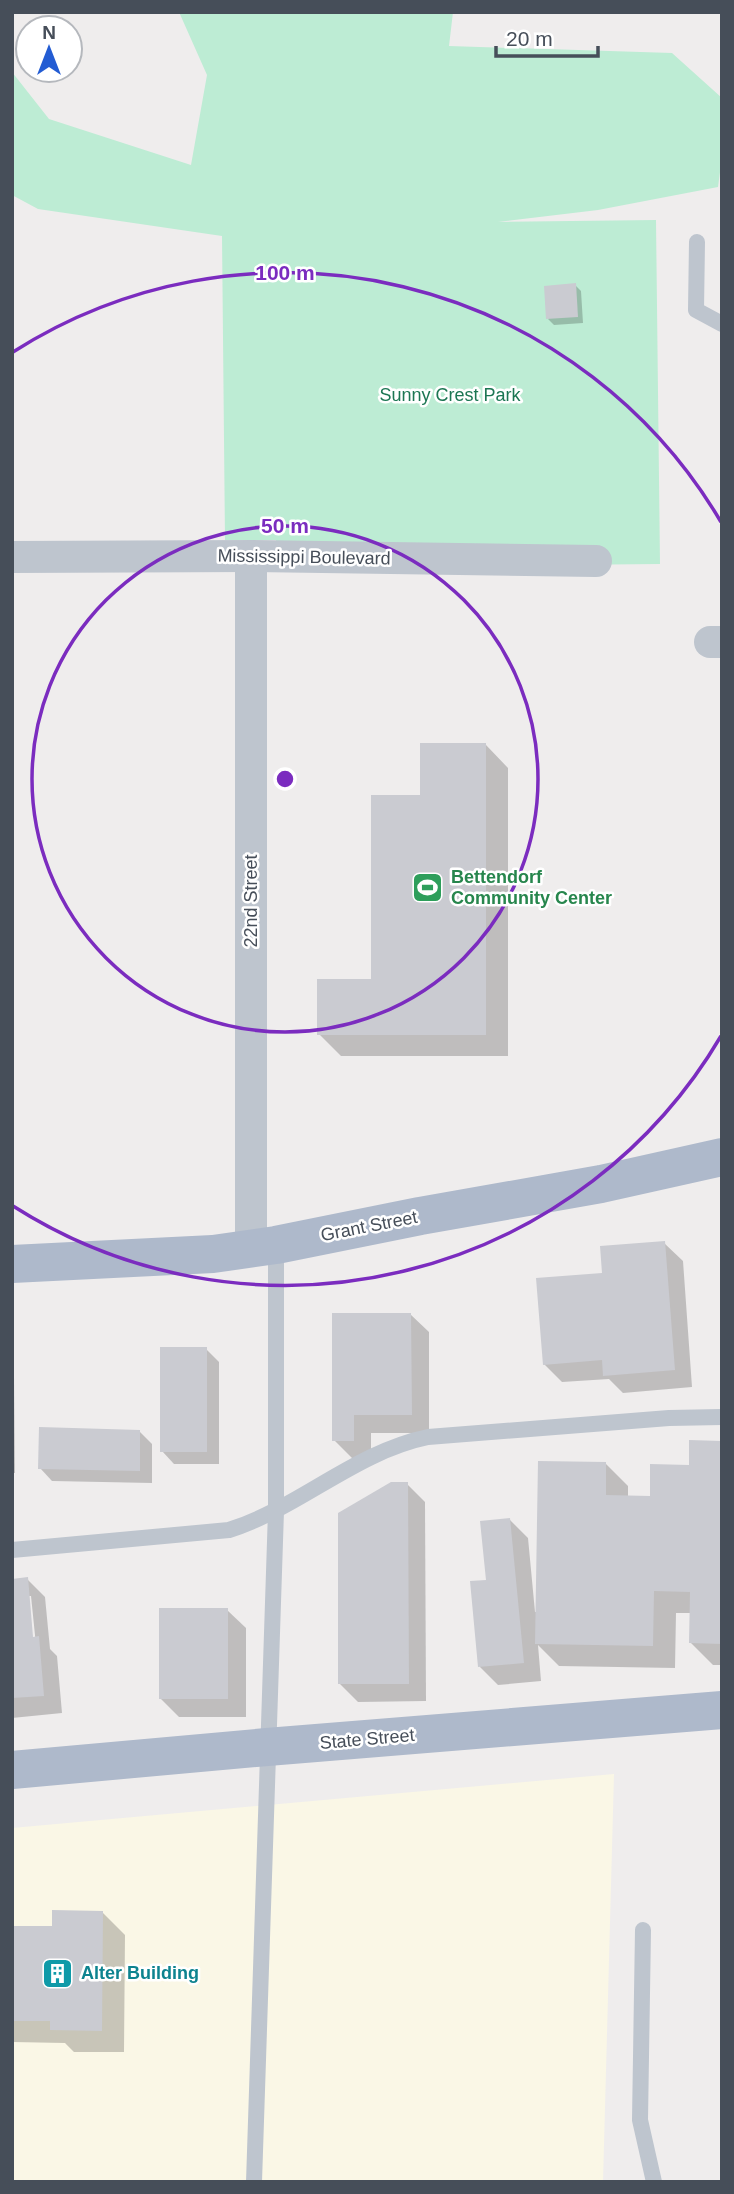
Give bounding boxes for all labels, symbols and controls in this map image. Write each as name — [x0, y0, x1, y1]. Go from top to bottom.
north arrow — [14, 14, 84, 84]
scale bar — [496, 14, 598, 58]
text: N — [42, 22, 56, 43]
text: 20 m — [506, 27, 553, 50]
text: 100 m — [255, 261, 315, 284]
park label: Sunny Crest Park — [379, 385, 522, 405]
text: 50 m — [261, 514, 309, 537]
street label: Mississippi Boulevard — [217, 545, 391, 569]
centre of rings — [273, 767, 297, 791]
street label: 22nd Street — [241, 854, 261, 948]
place label: Bettendorf Community Center — [451, 867, 612, 908]
sports icon: Bettendorf Community Center — [411, 870, 445, 904]
street label: Grant Street — [319, 1207, 419, 1245]
street label: State Street — [319, 1725, 415, 1753]
building icon: Alter Building — [41, 1956, 75, 1990]
place label: Alter Building — [81, 1963, 199, 1983]

